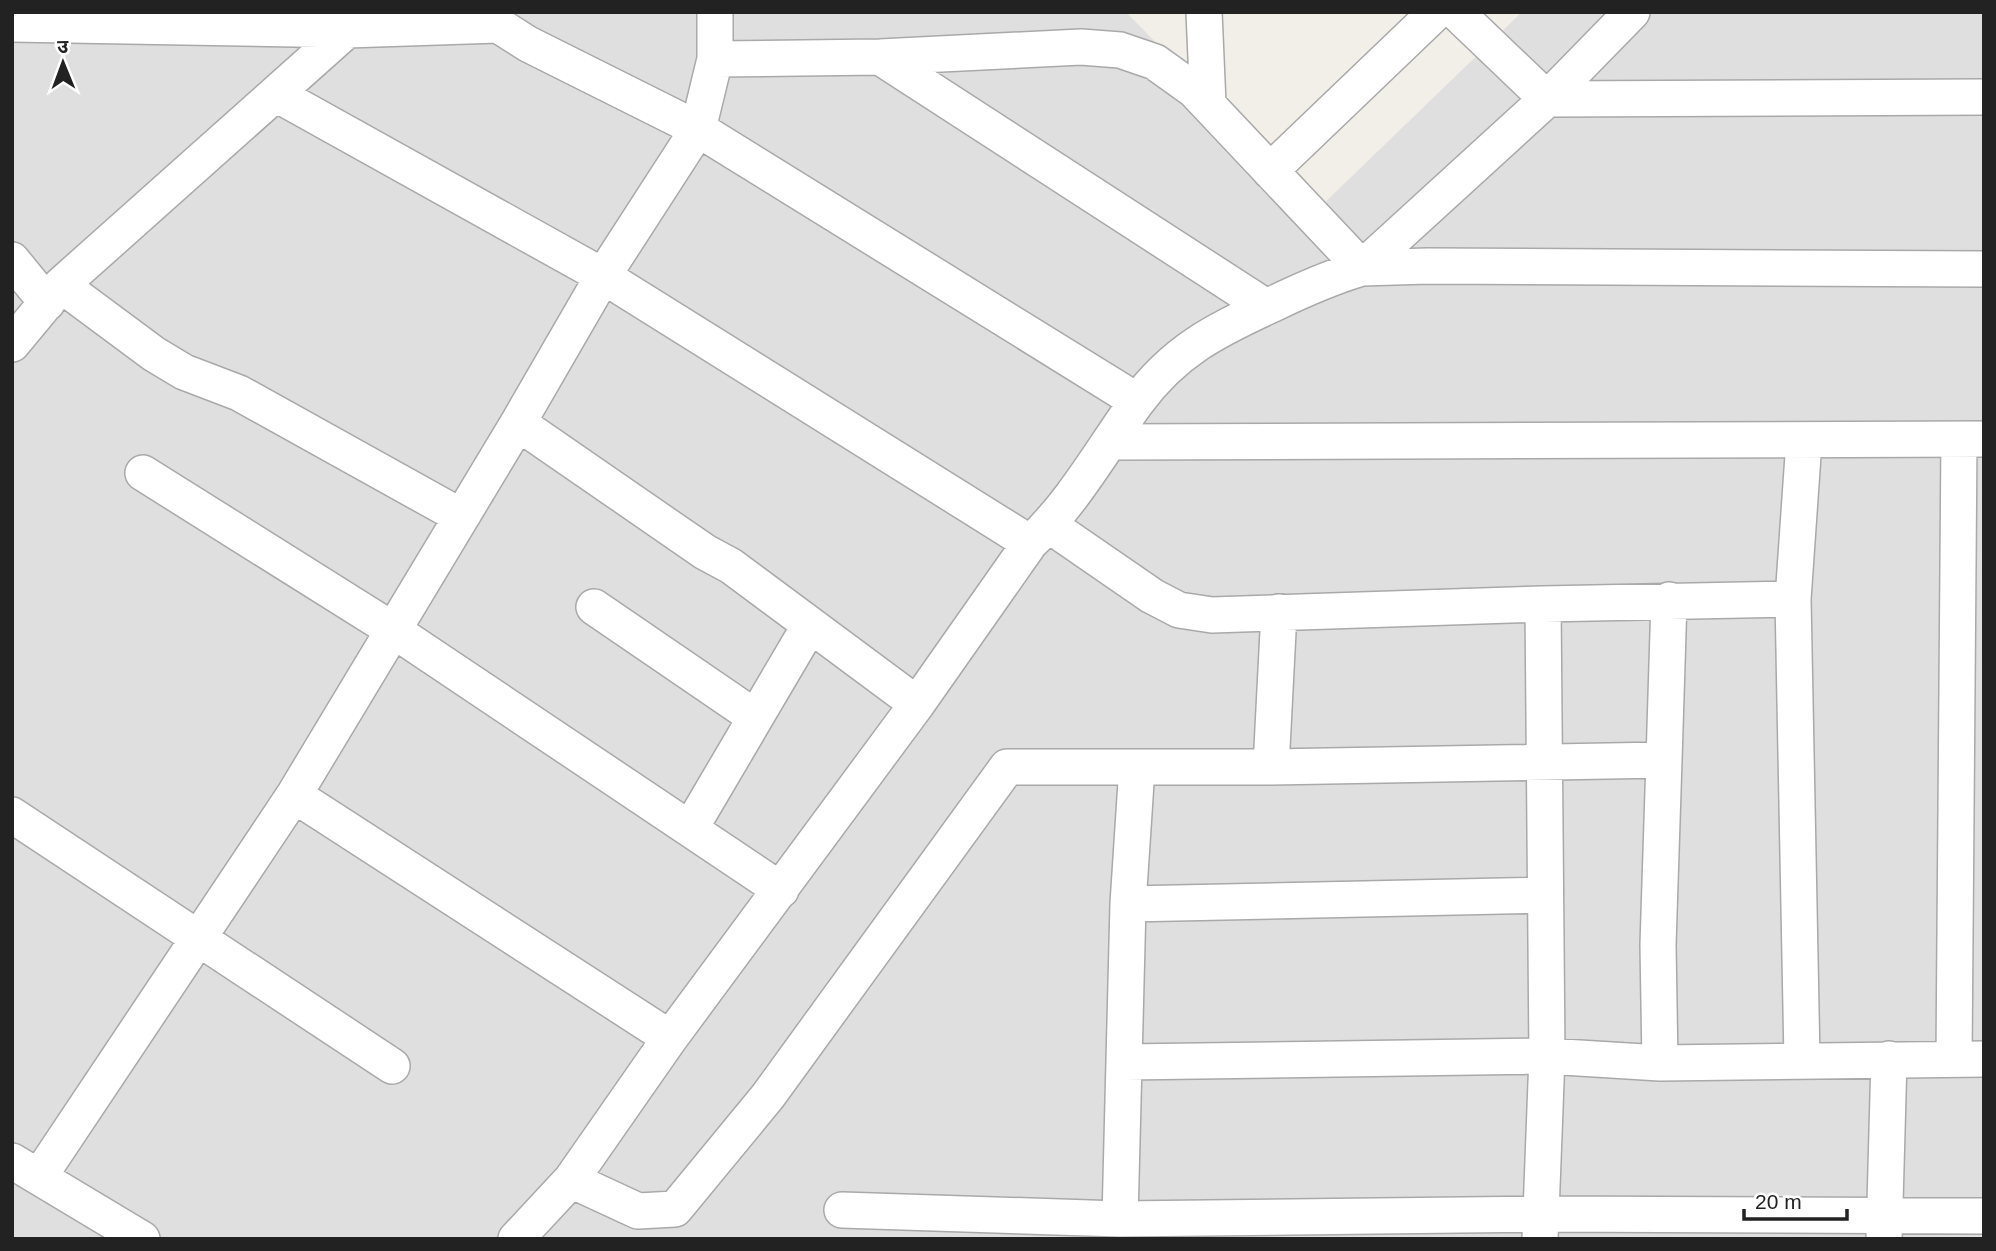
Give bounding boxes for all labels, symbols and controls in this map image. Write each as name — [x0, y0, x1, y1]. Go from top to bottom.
north arrow — [28, 28, 98, 98]
text: उ — [57, 36, 69, 57]
scale bar — [1744, 1178, 1847, 1222]
text: 20 m — [1755, 1190, 1802, 1213]

